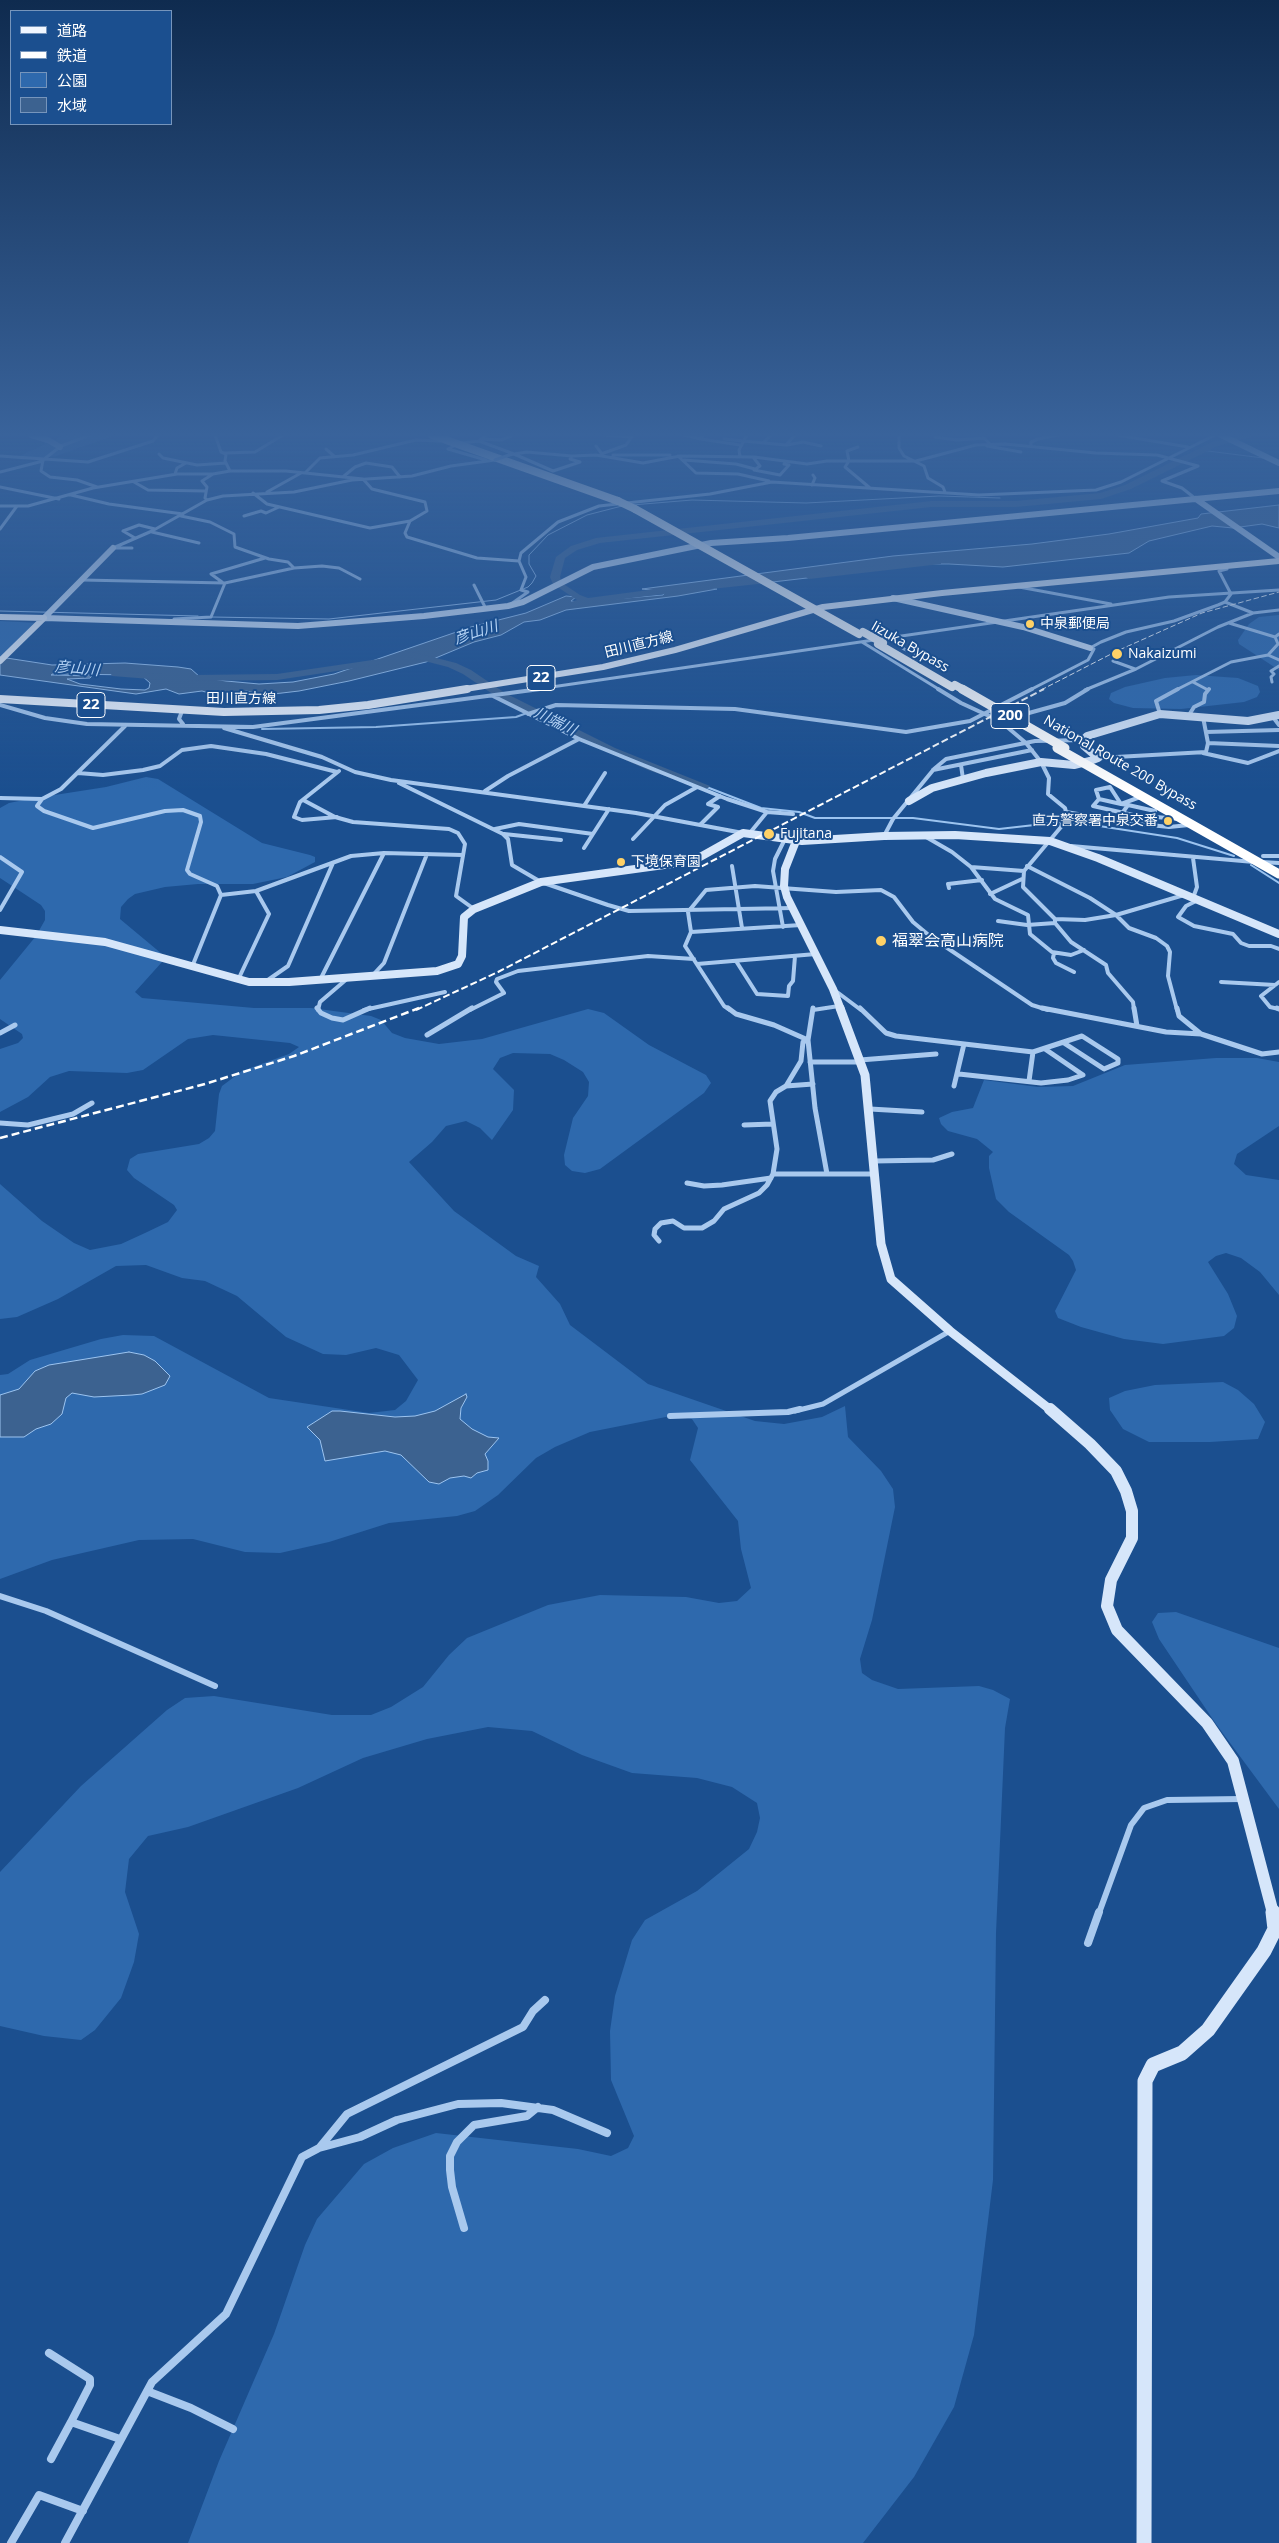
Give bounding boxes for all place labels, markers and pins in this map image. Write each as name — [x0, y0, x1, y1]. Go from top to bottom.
place label: 中泉郵便局 — [1040, 616, 1110, 632]
marker: 中泉郵便局 — [1024, 618, 1036, 630]
place label: Nakaizumi — [1128, 646, 1197, 662]
marker: Nakaizumi — [1110, 647, 1124, 661]
place label: 直方警察署中泉交番 — [1032, 813, 1158, 829]
marker: 直方警察署中泉交番 — [1162, 815, 1174, 827]
place label: Fujitana — [780, 826, 832, 842]
marker: Fujitana — [762, 827, 776, 841]
place label: 下境保育園 — [631, 854, 701, 870]
marker: 下境保育園 — [615, 856, 627, 868]
place label: 福翠会高山病院 — [892, 931, 1004, 951]
marker: 福翠会高山病院 — [874, 934, 888, 948]

